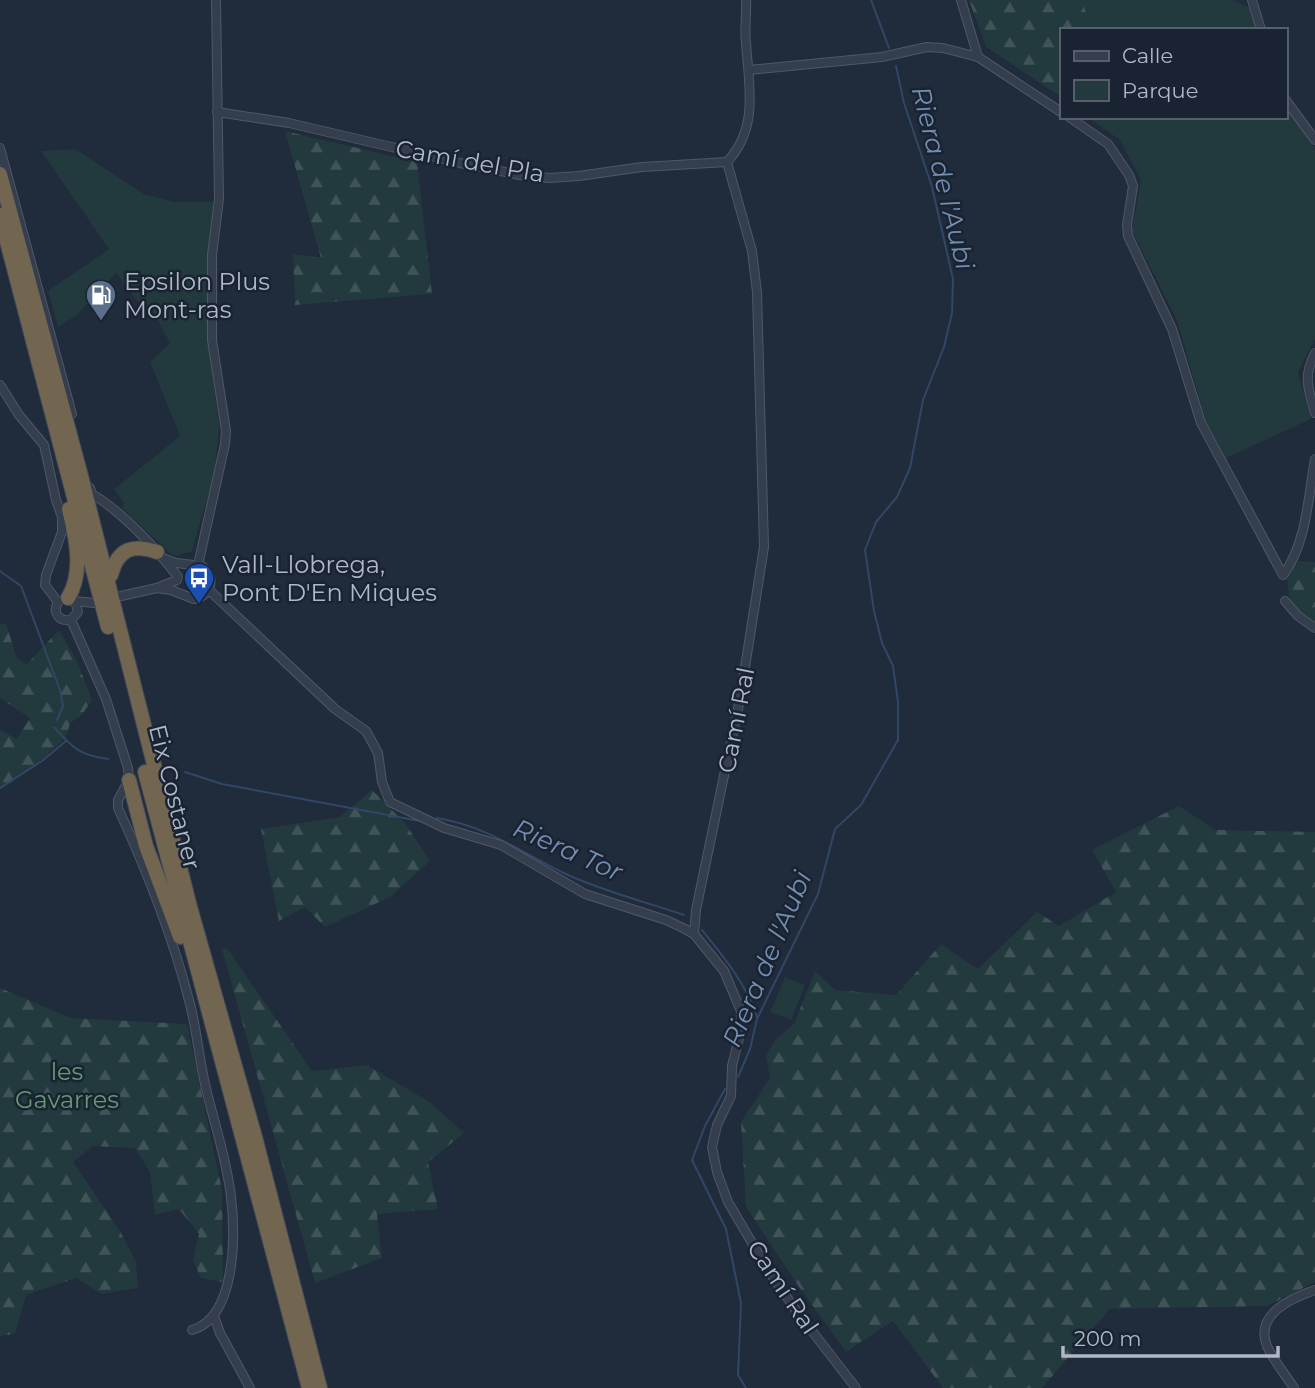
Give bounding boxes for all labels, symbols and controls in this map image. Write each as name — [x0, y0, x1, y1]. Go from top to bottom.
legend — [1060, 28, 1287, 119]
text: Calle — [1122, 43, 1173, 68]
text: Parque — [1122, 78, 1198, 103]
water label: Riera de l'Aubi — [905, 83, 981, 274]
street label: Camí del Pla — [393, 134, 547, 188]
place label: Epsilon Plus Mont-ras — [124, 267, 270, 324]
fuel station icon: Epsilon Plus Mont-ras — [84, 278, 118, 322]
place label: Vall-Llobrega, Pont D'En Miques — [222, 550, 437, 607]
bus stop icon: Vall-Llobrega, Pont D'En Miques — [182, 561, 216, 605]
street label: Camí Ral — [712, 665, 760, 775]
street label: Eix Costaner — [143, 721, 207, 873]
water label: Riera Tor — [508, 812, 628, 888]
water label: Riera de l'Aubi — [716, 865, 819, 1052]
park label: les Gavarres — [15, 1057, 119, 1114]
street label: Camí Ral — [741, 1235, 825, 1339]
scale bar — [1063, 1314, 1278, 1358]
text: 200 m — [1074, 1326, 1141, 1351]

